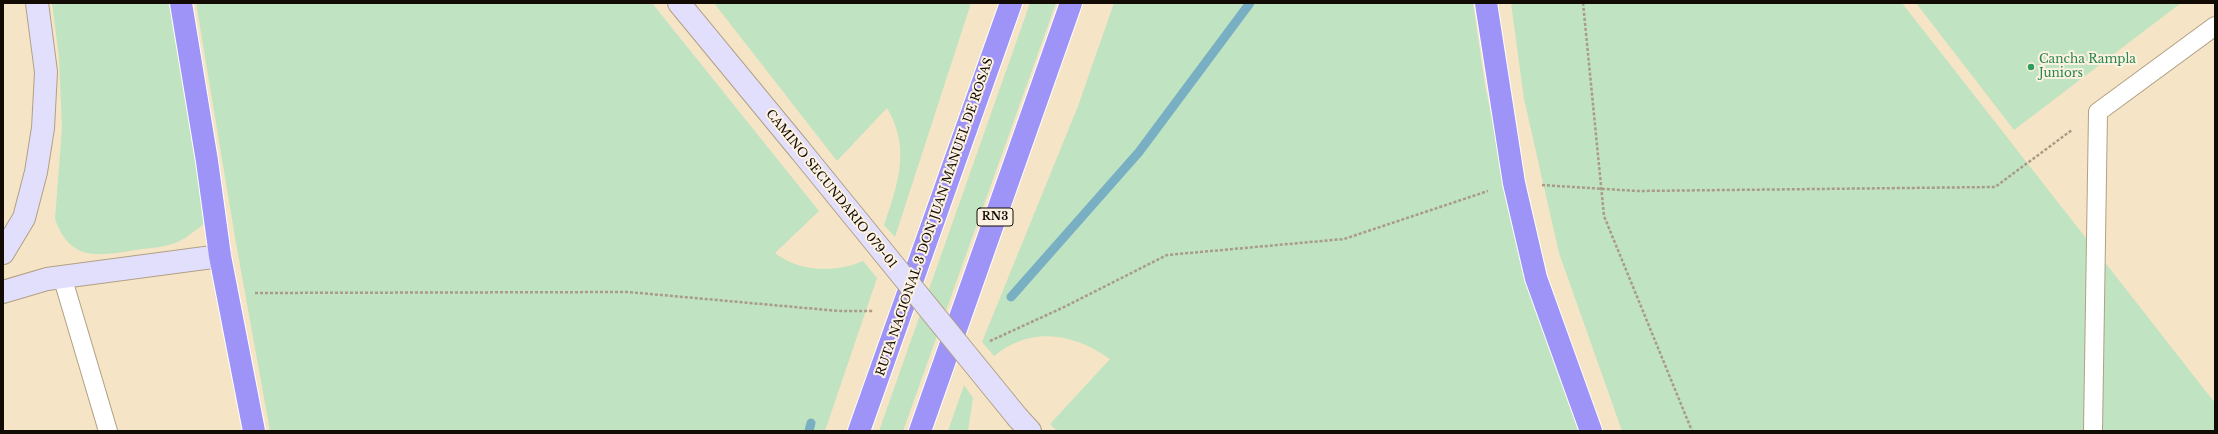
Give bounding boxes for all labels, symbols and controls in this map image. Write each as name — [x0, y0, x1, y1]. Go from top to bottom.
place label: Cancha Rampla Juniors — [2039, 53, 2136, 81]
street label: RUTA NACIONAL 3 DON JUAN MANUEL DE ROSAS — [874, 56, 996, 378]
marker: Cancha Rampla Juniors — [2026, 62, 2036, 72]
street label: CAMINO SECUNDARIO 079-01 — [762, 107, 900, 271]
road number: RN3 — [977, 208, 1013, 226]

